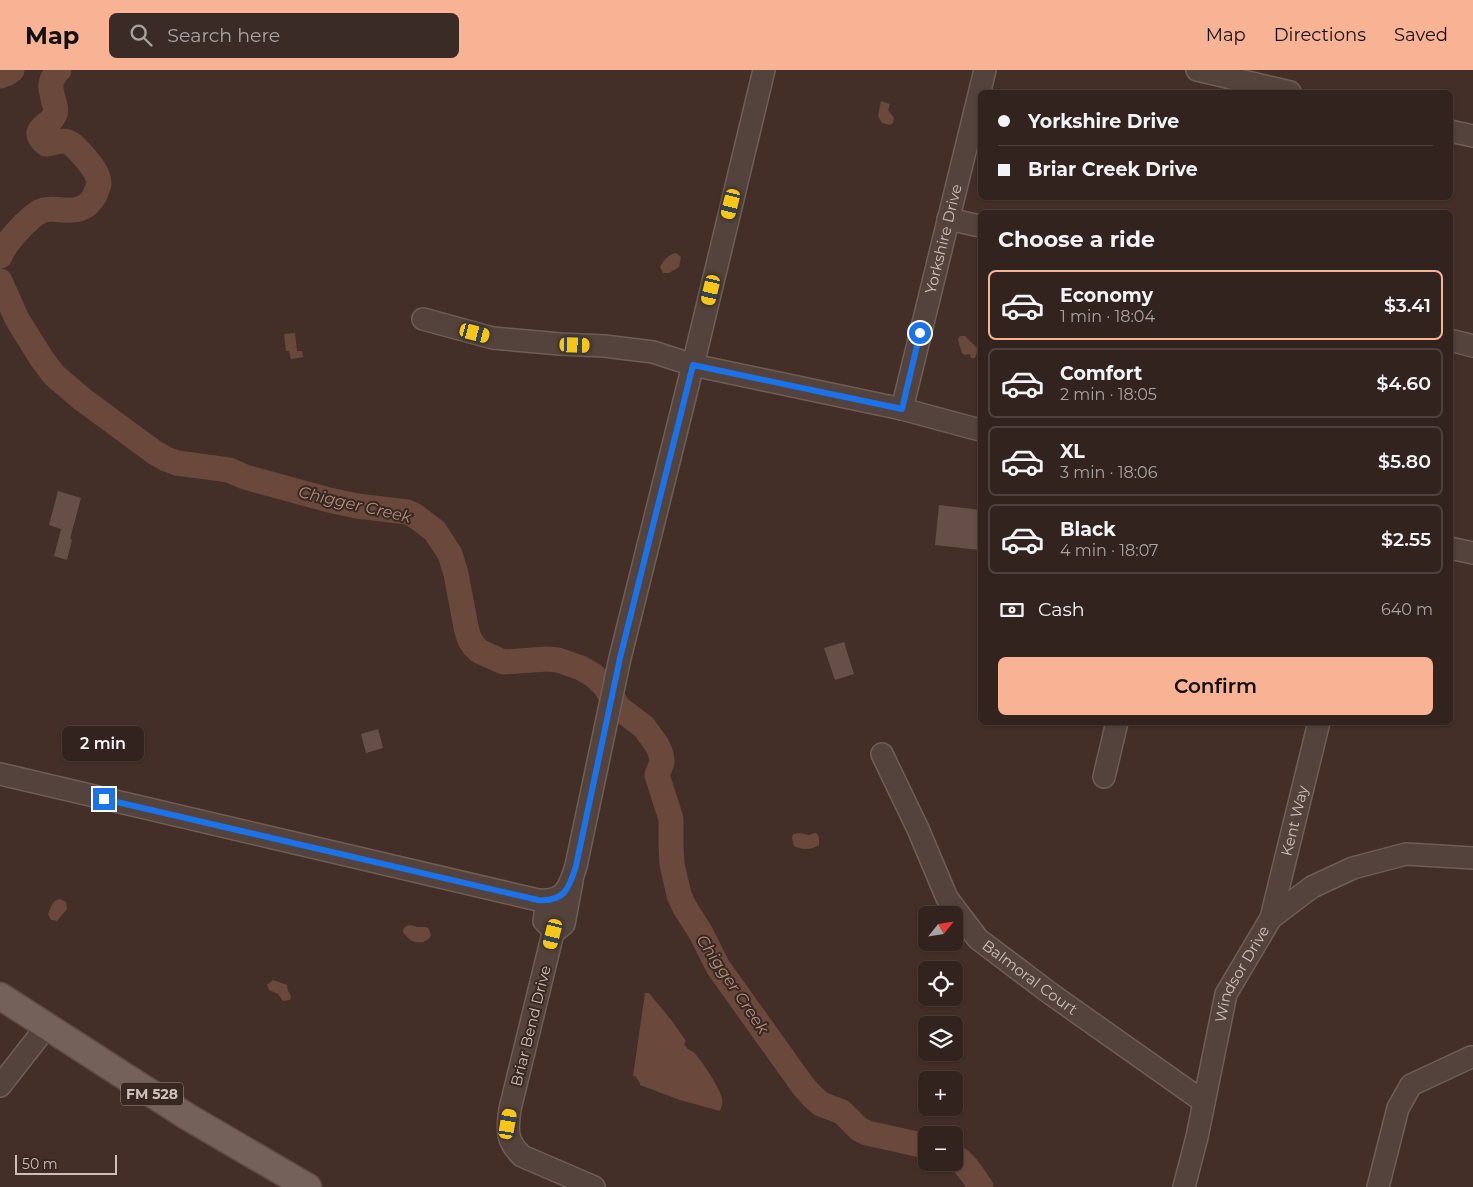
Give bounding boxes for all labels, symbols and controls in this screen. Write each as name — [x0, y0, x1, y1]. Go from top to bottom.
search box — [109, 13, 459, 58]
text: Map — [25, 21, 79, 50]
icon: search — [127, 21, 155, 49]
text: Search here — [167, 24, 280, 47]
text: Map — [1206, 24, 1246, 46]
text: Directions — [1274, 24, 1366, 46]
text: Saved — [1394, 24, 1448, 46]
text: Yorkshire Drive — [1028, 110, 1179, 133]
text: Briar Creek Drive — [1028, 158, 1198, 181]
street label: Yorkshire Drive — [921, 182, 966, 296]
car — [720, 188, 741, 220]
text: Choose a ride — [998, 226, 1155, 253]
car — [700, 274, 721, 306]
icon: car — [1000, 283, 1045, 328]
text: Economy — [1060, 284, 1153, 307]
text: $3.41 — [1384, 294, 1431, 317]
text: 1 min · 18:04 — [1060, 307, 1155, 326]
car — [458, 322, 491, 344]
route start — [909, 322, 931, 344]
car — [559, 337, 590, 353]
icon: car — [1000, 361, 1045, 406]
text: Comfort — [1060, 362, 1142, 385]
text: $4.60 — [1376, 372, 1431, 395]
text: 2 min · 18:05 — [1060, 385, 1157, 404]
icon: car — [1000, 439, 1045, 484]
text: XL — [1060, 440, 1085, 463]
text: $5.80 — [1378, 450, 1431, 473]
text: 3 min · 18:06 — [1060, 463, 1157, 482]
water label: Chigger Creek — [297, 482, 415, 527]
icon: car — [1000, 517, 1045, 562]
text: Black — [1060, 518, 1116, 541]
text: $2.55 — [1381, 528, 1431, 551]
text: 4 min · 18:07 — [1060, 541, 1159, 560]
icon: cash — [998, 596, 1026, 624]
text: Cash — [1038, 598, 1085, 621]
text: 640 m — [1381, 600, 1433, 619]
button: Confirm — [998, 657, 1433, 715]
callout: 2 min — [63, 726, 145, 762]
text: 2 min — [80, 734, 126, 753]
street label: Kent Way — [1276, 783, 1312, 858]
route end — [93, 788, 115, 810]
north arrow — [918, 906, 962, 951]
map controls — [918, 906, 963, 1171]
car — [542, 918, 563, 950]
street label: Windsor Drive — [1210, 922, 1273, 1024]
water label: Chigger Creek — [692, 931, 774, 1039]
street label: Balmoral Court — [979, 936, 1081, 1019]
button: locate — [918, 961, 963, 1006]
street label: Briar Bend Drive — [506, 963, 555, 1088]
button: layers — [918, 1016, 963, 1061]
button: + — [918, 1071, 963, 1116]
road number: FM 528 — [121, 1082, 183, 1106]
car — [498, 1108, 517, 1140]
button: − — [918, 1126, 963, 1171]
scale bar — [15, 1152, 118, 1175]
text: 50 m — [22, 1155, 58, 1173]

